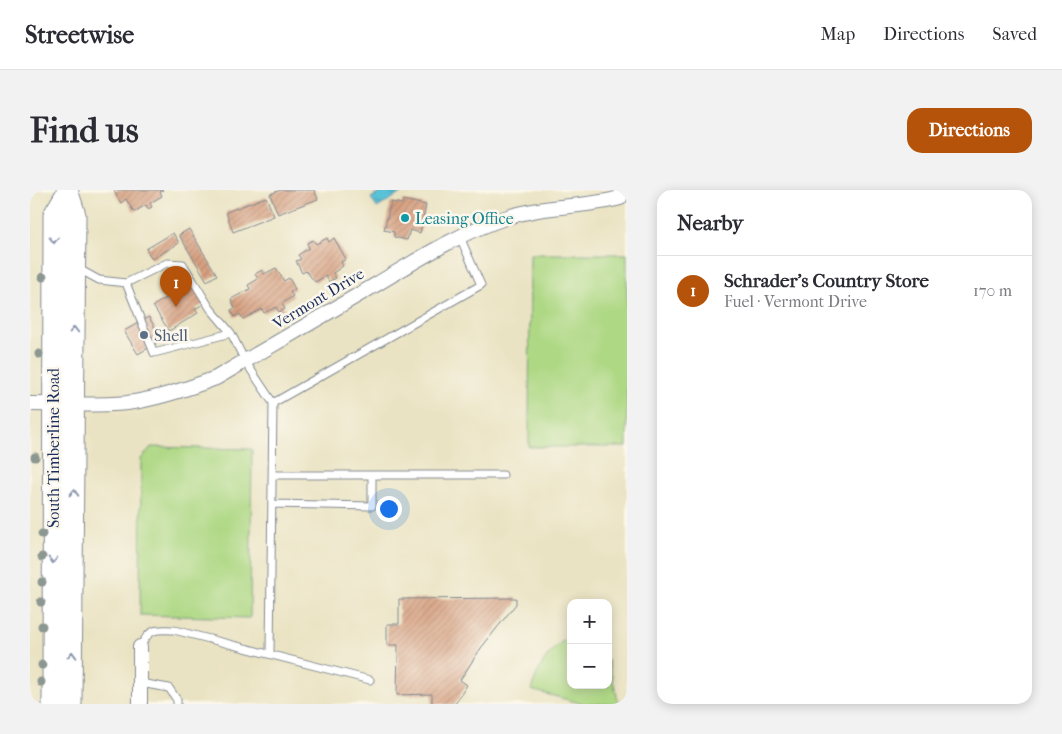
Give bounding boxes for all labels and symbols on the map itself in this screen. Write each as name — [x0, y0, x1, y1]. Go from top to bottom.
place label: Leasing Office — [415, 209, 514, 228]
marker: Leasing Office — [399, 212, 411, 224]
one-way arrow — [49, 236, 59, 244]
street label: Vermont Drive — [268, 264, 367, 334]
pin: 1 — [160, 266, 192, 307]
one-way arrow — [69, 326, 79, 334]
place label: Shell — [154, 326, 188, 345]
marker: Shell — [138, 329, 150, 341]
street label: South Timberline Road — [44, 368, 63, 528]
one-way arrow — [69, 489, 79, 496]
your location — [376, 496, 402, 522]
one-way arrow — [48, 556, 58, 564]
one-way arrow — [67, 651, 77, 659]

